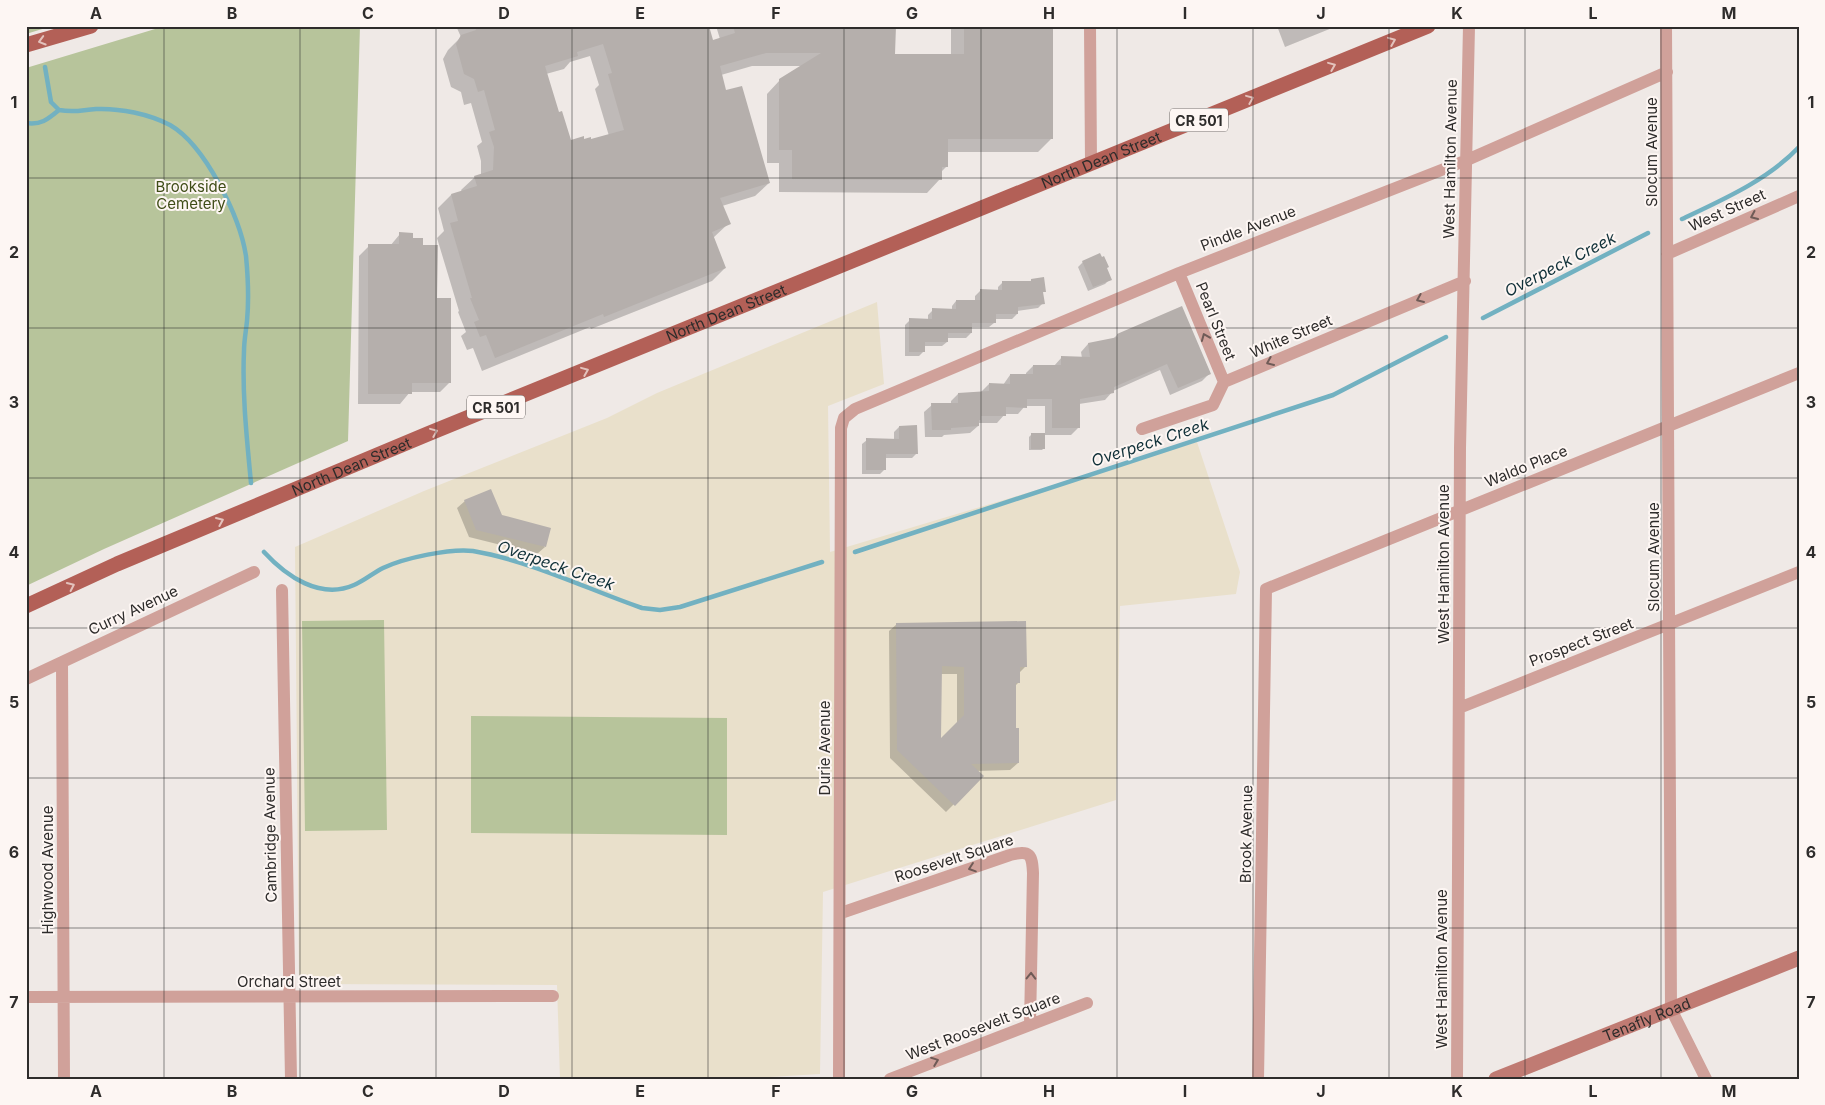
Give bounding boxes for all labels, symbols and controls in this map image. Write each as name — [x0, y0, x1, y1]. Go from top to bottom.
text: A — [90, 3, 102, 23]
text: B — [227, 3, 237, 23]
text: C — [362, 3, 374, 23]
text: D — [498, 3, 510, 23]
text: E — [635, 3, 645, 23]
text: F — [771, 3, 781, 23]
text: G — [906, 3, 918, 23]
text: H — [1043, 3, 1055, 23]
text: I — [1183, 3, 1187, 23]
text: J — [1316, 3, 1326, 23]
text: K — [1451, 3, 1463, 23]
text: L — [1588, 3, 1598, 23]
text: M — [1722, 3, 1736, 23]
one-way arrow — [38, 35, 46, 45]
one-way arrow — [1387, 37, 1396, 47]
one-way arrow — [1327, 61, 1336, 72]
street label: West Hamilton Avenue — [1439, 79, 1461, 239]
text: 1 — [11, 92, 17, 112]
text: 1 — [1808, 92, 1814, 112]
one-way arrow — [1245, 95, 1254, 105]
street label: Slocum Avenue — [1642, 97, 1661, 207]
road number: CR 501 — [1170, 108, 1228, 132]
street label: North Dean Street — [1038, 126, 1164, 192]
park label: Brookside Cemetery — [156, 177, 226, 213]
street label: West Street — [1686, 185, 1768, 235]
street label: Pindle Avenue — [1198, 201, 1298, 255]
one-way arrow — [1750, 209, 1759, 220]
water label: Overpeck Creek — [1501, 227, 1619, 301]
text: 2 — [9, 242, 19, 262]
text: 2 — [1806, 242, 1816, 262]
street label: North Dean Street — [663, 279, 789, 345]
street label: Pearl Street — [1192, 279, 1240, 363]
one-way arrow — [1416, 293, 1425, 304]
street label: White Street — [1247, 310, 1335, 362]
one-way arrow — [1201, 333, 1211, 342]
one-way arrow — [1266, 356, 1275, 367]
one-way arrow — [580, 366, 589, 377]
text: 3 — [9, 392, 19, 412]
text: 3 — [1806, 392, 1816, 412]
road number: CR 501 — [467, 396, 525, 418]
water label: Overpeck Creek — [1089, 413, 1212, 470]
one-way arrow — [429, 427, 438, 438]
street label: North Dean Street — [288, 433, 414, 499]
street label: Waldo Place — [1482, 441, 1570, 491]
street label: West Hamilton Avenue — [1434, 484, 1453, 644]
street label: Slocum Avenue — [1644, 502, 1663, 612]
one-way arrow — [215, 517, 224, 528]
water label: Overpeck Creek — [495, 536, 617, 594]
text: 4 — [9, 542, 20, 562]
text: 4 — [1806, 542, 1817, 562]
street label: Curry Avenue — [85, 581, 181, 639]
one-way arrow — [65, 582, 74, 592]
street label: Prospect Street — [1526, 613, 1636, 671]
text: 5 — [9, 692, 19, 712]
text: 5 — [1806, 692, 1816, 712]
street label: Durie Avenue — [815, 701, 834, 795]
street label: Cambridge Avenue — [259, 767, 281, 903]
street label: Brook Avenue — [1236, 785, 1256, 883]
street label: Highwood Avenue — [38, 806, 57, 934]
street label: Roosevelt Square — [892, 830, 1016, 886]
text: 6 — [9, 842, 19, 862]
text: 6 — [1806, 842, 1816, 862]
one-way arrow — [968, 862, 977, 872]
street label: West Hamilton Avenue — [1432, 889, 1451, 1049]
street label: Orchard Street — [237, 972, 341, 991]
one-way arrow — [1026, 972, 1036, 980]
street label: West Roosevelt Square — [903, 988, 1063, 1064]
text: 7 — [9, 992, 19, 1012]
text: 7 — [1806, 992, 1816, 1012]
street label: Tenafly Road — [1600, 993, 1693, 1045]
one-way arrow — [930, 1057, 939, 1067]
text: A — [90, 1081, 102, 1101]
text: B — [227, 1081, 237, 1101]
text: C — [362, 1081, 374, 1101]
text: D — [498, 1081, 510, 1101]
text: E — [635, 1081, 645, 1101]
text: F — [771, 1081, 781, 1101]
text: G — [906, 1081, 918, 1101]
text: H — [1043, 1081, 1055, 1101]
text: I — [1183, 1081, 1187, 1101]
text: J — [1316, 1081, 1326, 1101]
text: K — [1451, 1081, 1463, 1101]
text: L — [1588, 1081, 1598, 1101]
text: M — [1722, 1081, 1736, 1101]

